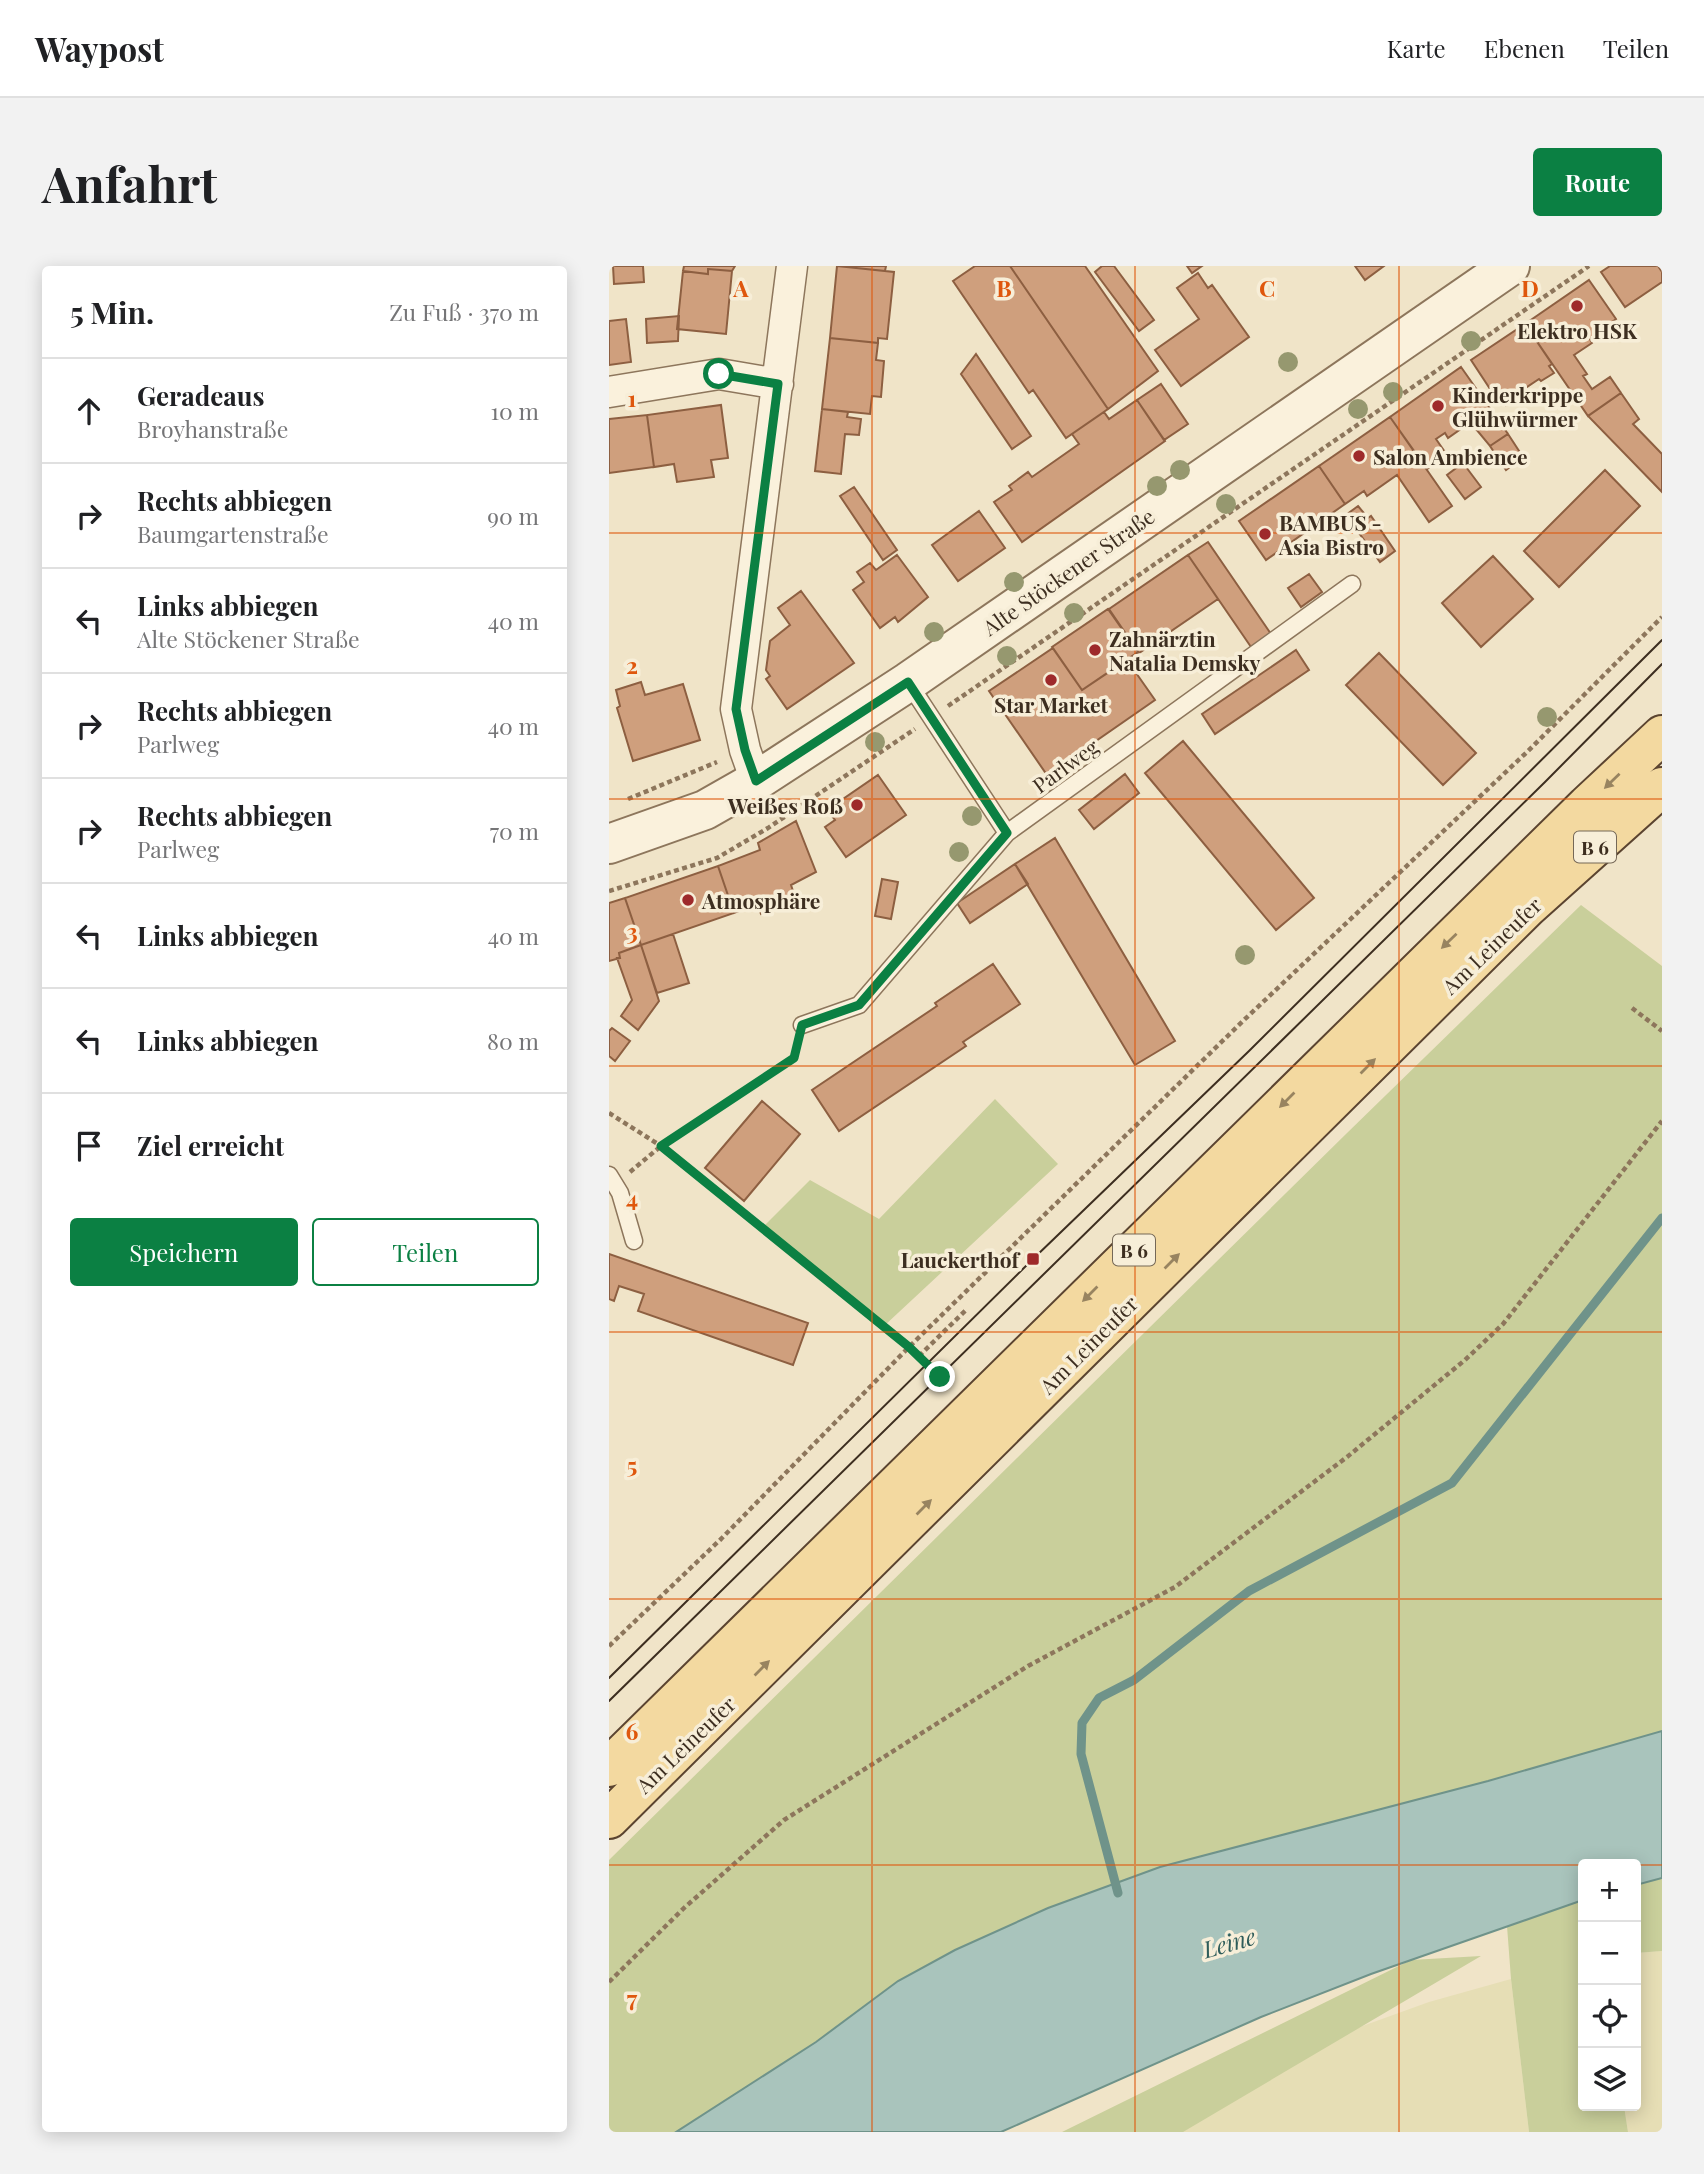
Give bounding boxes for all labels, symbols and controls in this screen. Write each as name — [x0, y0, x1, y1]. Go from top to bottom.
text: Waypost — [35, 26, 164, 70]
text: Karte — [1387, 32, 1446, 64]
text: Ebenen — [1484, 32, 1565, 64]
text: Teilen — [1603, 32, 1669, 64]
button: Route — [1533, 148, 1662, 216]
text: Anfahrt — [42, 150, 217, 215]
text: A — [732, 272, 749, 303]
text: B — [996, 272, 1012, 303]
text: C — [1259, 272, 1275, 303]
text: D — [1521, 272, 1539, 303]
text: 5 Min. — [70, 292, 154, 332]
text: Zu Fuß · 370 m — [389, 296, 539, 327]
marker: Elektro HSK — [1569, 298, 1585, 314]
place label: Elektro HSK — [1517, 316, 1638, 344]
route start — [703, 358, 734, 389]
text: Geradeaus — [137, 378, 265, 413]
place label: Kinderkrippe Glühwürmer — [1452, 380, 1583, 432]
text: 1 — [628, 382, 637, 413]
icon: ahead — [70, 392, 108, 430]
text: 10 m — [491, 395, 539, 426]
marker: Kinderkrippe Glühwürmer — [1430, 398, 1446, 414]
text: Broyhanstraße — [137, 413, 288, 444]
place label: Salon Ambience — [1373, 442, 1528, 470]
marker: Salon Ambience — [1351, 448, 1367, 464]
text: Rechts abbiegen — [137, 483, 332, 518]
icon: right — [70, 497, 108, 535]
text: 90 m — [487, 500, 539, 531]
street label: Alte Stöckener Straße — [976, 501, 1159, 641]
place label: BAMBUS - Asia Bistro — [1278, 508, 1384, 560]
text: Baumgartenstraße — [137, 518, 329, 549]
marker: BAMBUS - Asia Bistro — [1257, 526, 1273, 542]
text: Links abbiegen — [137, 588, 318, 623]
icon: left — [70, 602, 108, 640]
text: 40 m — [488, 605, 539, 636]
text: Alte Stöckener Straße — [137, 623, 360, 654]
place label: Zahnärztin Natalia Demsky — [1109, 624, 1260, 676]
marker: Zahnärztin Natalia Demsky — [1087, 642, 1103, 658]
text: 2 — [626, 649, 638, 680]
marker: Star Market — [1043, 672, 1059, 688]
place label: Star Market — [994, 690, 1109, 718]
text: Rechts abbiegen — [137, 693, 332, 728]
icon: right — [70, 707, 108, 745]
text: 40 m — [488, 710, 539, 741]
text: Parlweg — [137, 728, 219, 759]
street label: Parlweg — [1026, 732, 1104, 798]
one-way arrow — [1603, 773, 1620, 790]
place label: Weißes Roß — [727, 791, 843, 819]
marker: Weißes Roß — [849, 797, 865, 813]
text: Rechts abbiegen — [137, 798, 332, 833]
icon: right — [70, 812, 108, 850]
text: 70 m — [490, 815, 539, 846]
road number: B 6 — [1574, 832, 1616, 862]
text: Parlweg — [137, 833, 219, 864]
place label: Atmosphäre — [701, 886, 820, 914]
street label: Am Leineufer — [1434, 890, 1547, 1000]
marker: Atmosphäre — [680, 892, 696, 908]
text: 3 — [626, 915, 638, 946]
icon: left — [70, 917, 108, 955]
text: Links abbiegen — [137, 918, 318, 953]
text: 40 m — [488, 920, 539, 951]
one-way arrow — [1441, 932, 1458, 949]
icon: left — [70, 1022, 108, 1060]
text: Links abbiegen — [137, 1023, 318, 1058]
text: 80 m — [487, 1025, 539, 1056]
one-way arrow — [1360, 1057, 1377, 1074]
one-way arrow — [1279, 1092, 1295, 1108]
icon: arrive — [70, 1127, 108, 1165]
text: Ziel erreicht — [137, 1128, 284, 1163]
text: 4 — [626, 1182, 638, 1213]
button: Speichern — [70, 1218, 298, 1286]
button: Teilen — [312, 1218, 539, 1286]
road number: B 6 — [1113, 1234, 1155, 1266]
place label: Lauckerthof — [901, 1245, 1022, 1273]
marker: Lauckerthof — [1025, 1251, 1041, 1267]
one-way arrow — [1164, 1252, 1181, 1269]
one-way arrow — [1081, 1285, 1098, 1302]
street label: Am Leineufer — [1032, 1288, 1144, 1400]
route end — [924, 1361, 955, 1392]
text: 5 — [627, 1449, 637, 1480]
one-way arrow — [915, 1500, 932, 1516]
one-way arrow — [754, 1659, 771, 1676]
street label: Am Leineufer — [628, 1689, 741, 1799]
text: 6 — [626, 1715, 639, 1746]
map controls — [1578, 1859, 1641, 2111]
button: + — [1578, 1859, 1641, 1922]
water label: Leine — [1198, 1920, 1259, 1965]
button: − — [1578, 1922, 1641, 1985]
text: 7 — [627, 1982, 638, 2013]
button: locate — [1578, 1985, 1641, 2048]
button: layers — [1578, 2048, 1641, 2111]

